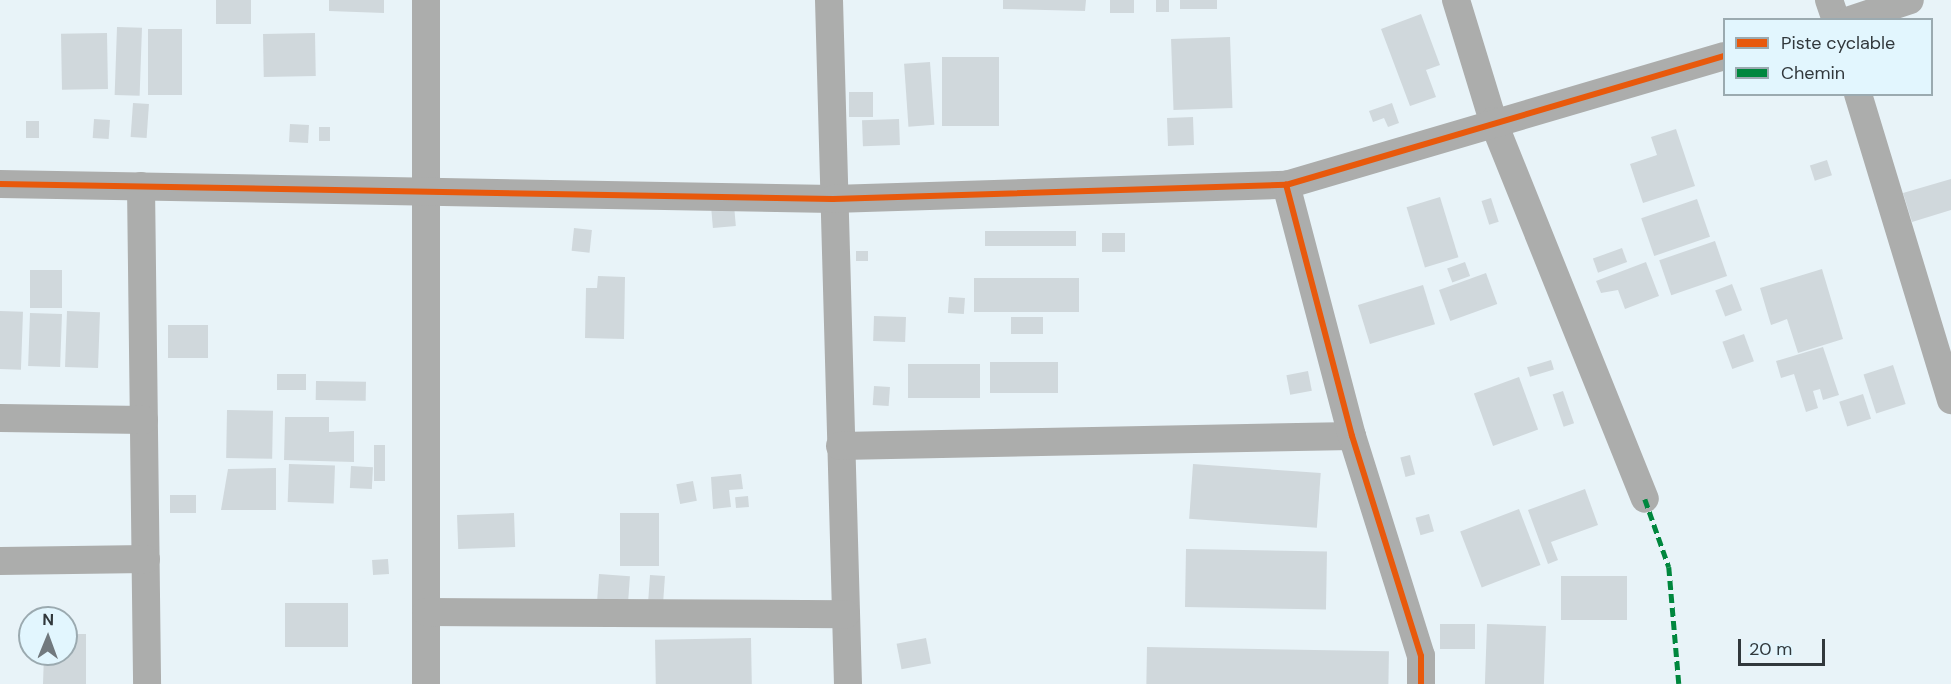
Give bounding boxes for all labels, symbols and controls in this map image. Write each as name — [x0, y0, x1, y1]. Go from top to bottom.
legend — [1723, 18, 1933, 96]
text: Piste cyclable — [1781, 31, 1895, 55]
text: Chemin — [1781, 61, 1845, 85]
north arrow — [18, 606, 78, 666]
text: N — [42, 609, 54, 630]
scale bar — [1741, 627, 1828, 665]
text: 20 m — [1749, 637, 1792, 661]

